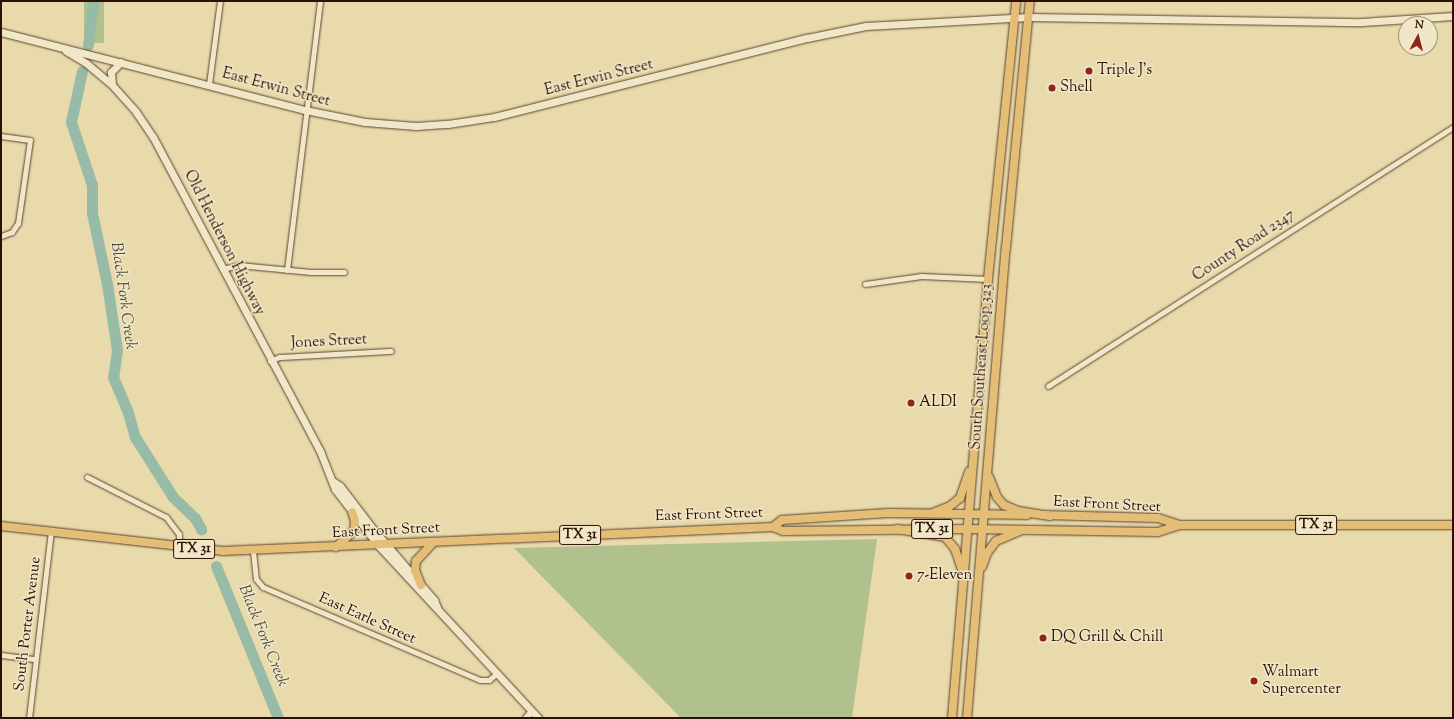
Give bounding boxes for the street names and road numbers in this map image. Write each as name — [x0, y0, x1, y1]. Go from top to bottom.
street label: East Erwin Street — [543, 56, 655, 100]
street label: East Erwin Street — [220, 65, 332, 111]
street label: Old Henderson Highway — [180, 167, 268, 319]
street label: County Road 2347 — [1190, 206, 1298, 286]
street label: South Southeast Loop 323 — [967, 283, 997, 451]
street label: Jones Street — [291, 331, 367, 353]
street label: East Front Street — [1053, 493, 1161, 517]
street label: East Front Street — [655, 504, 763, 526]
road number: TX 31 — [1295, 513, 1337, 537]
road number: TX 31 — [911, 517, 953, 541]
street label: East Front Street — [332, 519, 440, 543]
road number: TX 31 — [559, 523, 601, 547]
road number: TX 31 — [173, 537, 215, 561]
street label: South Porter Avenue — [11, 556, 45, 692]
street label: East Earle Street — [316, 590, 418, 648]

